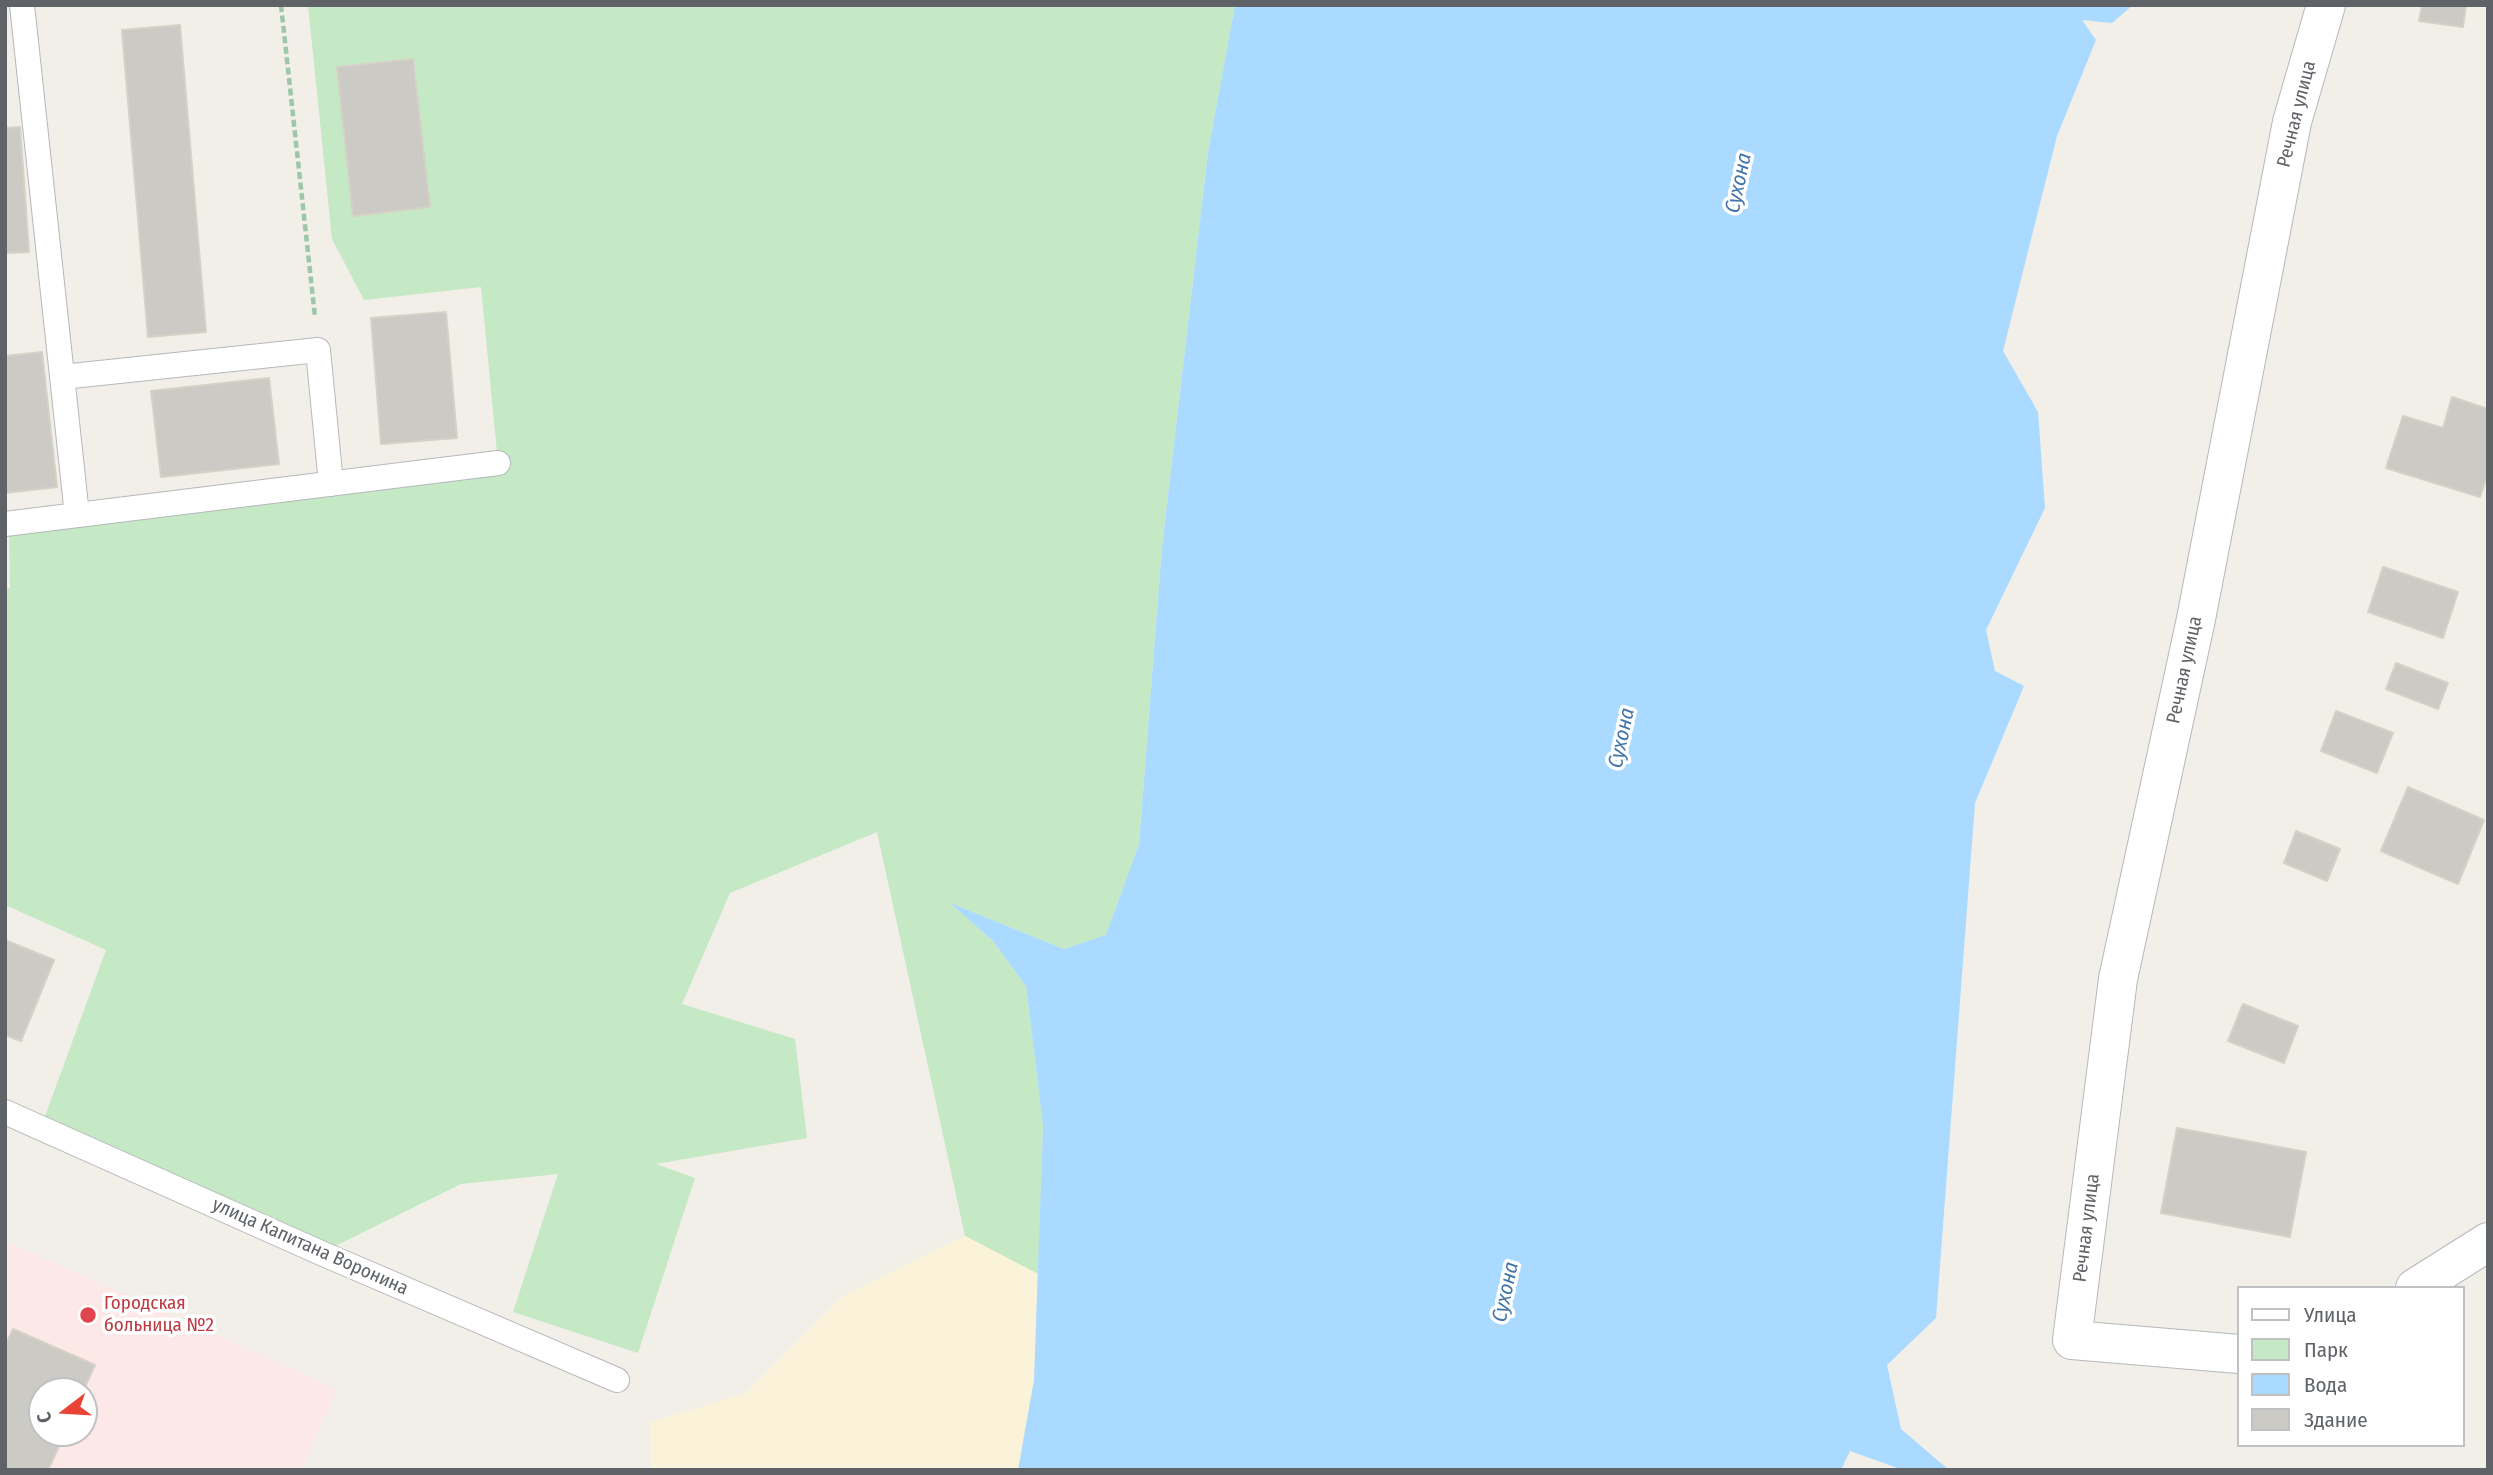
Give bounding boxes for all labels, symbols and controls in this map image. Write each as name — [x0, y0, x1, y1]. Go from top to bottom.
street label: Речная улица — [2273, 58, 2321, 170]
water label: Сухона — [1720, 151, 1758, 215]
street label: Речная улица — [2163, 614, 2207, 726]
water label: Сухона — [1603, 706, 1641, 770]
street label: Речная улица — [2069, 1172, 2105, 1284]
street label: улица Капитана Воронина — [208, 1193, 412, 1301]
water label: Сухона — [1487, 1260, 1525, 1324]
legend — [2238, 1286, 2465, 1447]
place label: Городская больница №2 — [104, 1293, 214, 1337]
text: Улица — [2304, 1302, 2357, 1328]
marker: Городская больница №2 — [78, 1305, 98, 1325]
text: Парк — [2304, 1337, 2348, 1363]
text: Вода — [2304, 1372, 2347, 1398]
north arrow — [28, 1377, 98, 1447]
text: Здание — [2304, 1407, 2368, 1433]
text: С — [32, 1410, 57, 1426]

